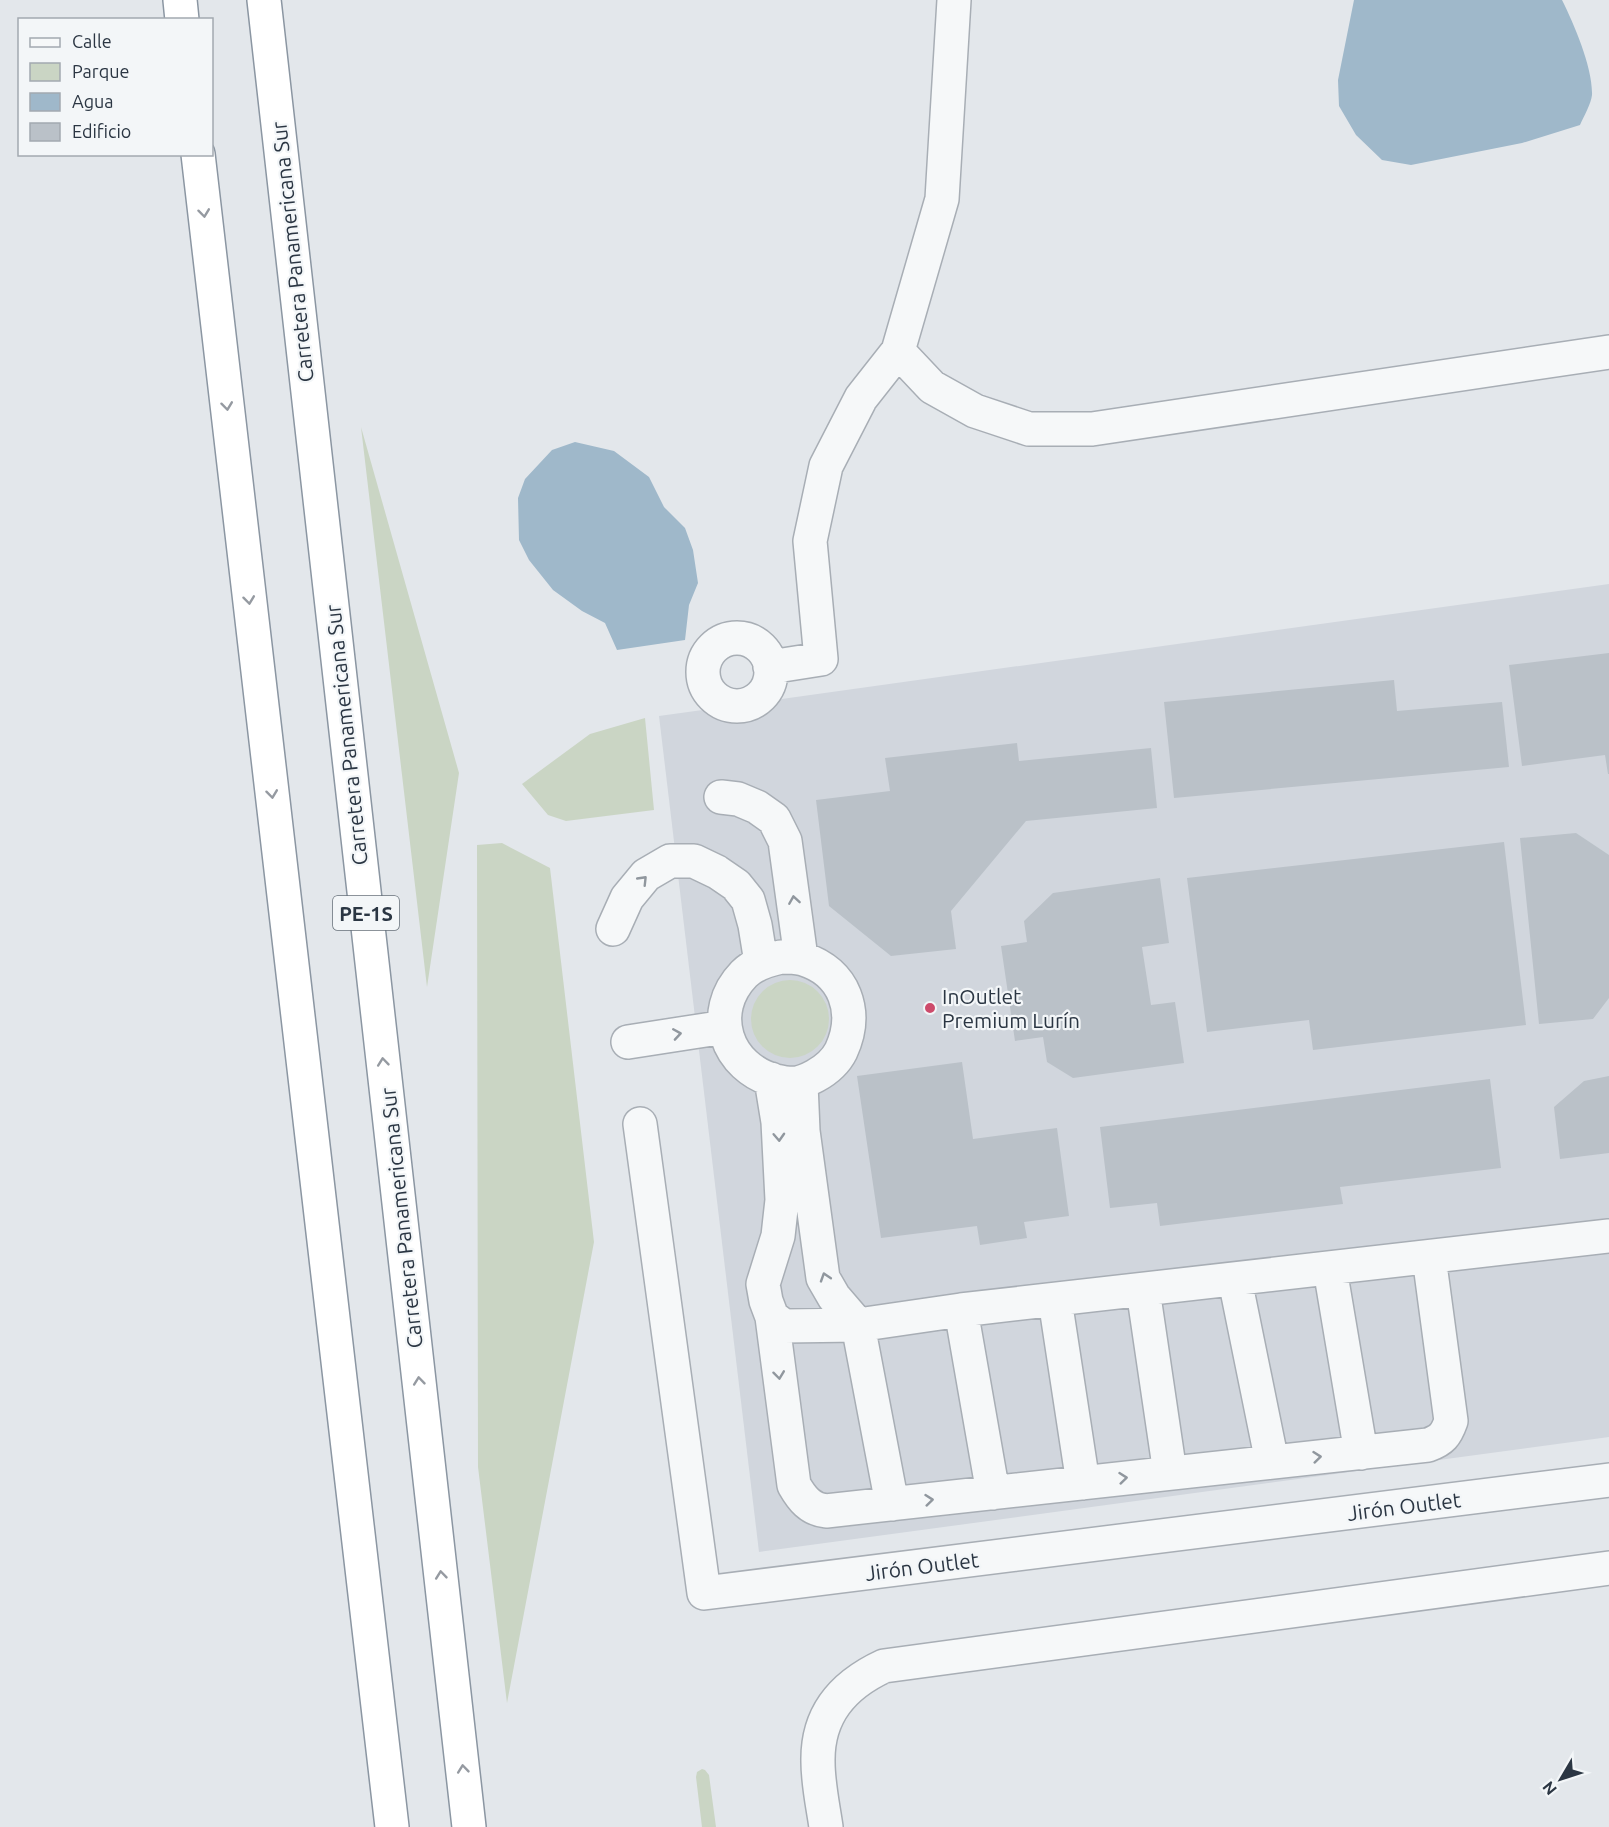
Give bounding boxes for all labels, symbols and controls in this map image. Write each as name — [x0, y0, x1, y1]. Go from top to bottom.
legend — [18, 18, 213, 156]
text: Calle — [72, 31, 112, 51]
text: Parque — [72, 61, 129, 81]
text: Agua — [72, 91, 114, 111]
street label: Carretera Panamericana Sur — [266, 120, 318, 384]
text: Edificio — [72, 121, 131, 141]
one-way arrow — [197, 208, 210, 217]
one-way arrow — [220, 402, 233, 411]
one-way arrow — [242, 595, 255, 605]
street label: Carretera Panamericana Sur — [320, 603, 372, 867]
one-way arrow — [265, 789, 277, 798]
one-way arrow — [636, 877, 647, 887]
one-way arrow — [789, 895, 801, 904]
road number: PE-1S — [333, 896, 399, 930]
place label: InOutlet Premium Lurín — [942, 984, 1080, 1032]
marker: InOutlet Premium Lurín — [923, 1001, 937, 1015]
one-way arrow — [672, 1029, 681, 1041]
one-way arrow — [377, 1058, 390, 1067]
street label: Carretera Panamericana Sur — [375, 1086, 427, 1350]
one-way arrow — [772, 1133, 785, 1142]
one-way arrow — [820, 1273, 832, 1283]
one-way arrow — [773, 1371, 785, 1380]
one-way arrow — [413, 1377, 426, 1386]
one-way arrow — [1312, 1451, 1321, 1464]
one-way arrow — [1118, 1473, 1127, 1485]
street label: Jirón Outlet — [1346, 1487, 1462, 1525]
one-way arrow — [924, 1494, 933, 1507]
street label: Jirón Outlet — [864, 1547, 980, 1585]
one-way arrow — [435, 1571, 448, 1580]
north arrow — [1531, 1749, 1591, 1809]
one-way arrow — [457, 1764, 469, 1773]
text: N — [1539, 1778, 1560, 1799]

